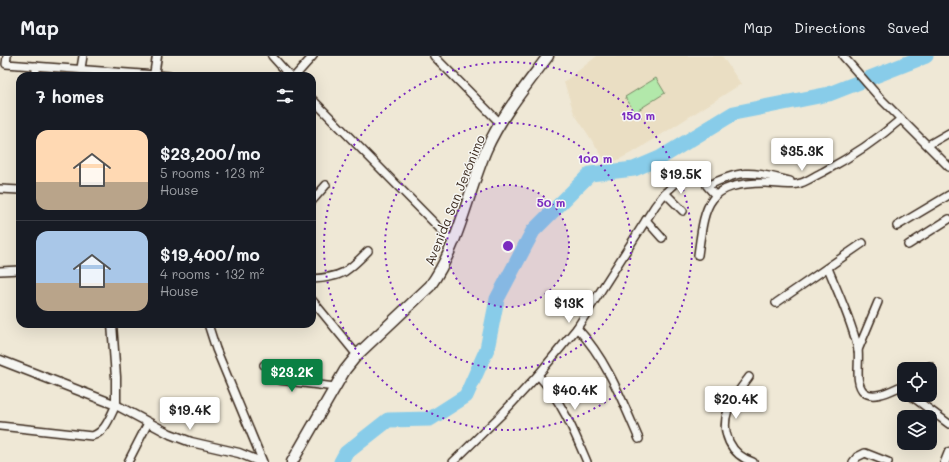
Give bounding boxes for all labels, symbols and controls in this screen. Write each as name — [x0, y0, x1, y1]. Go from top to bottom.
text: Map — [20, 15, 59, 40]
text: Map — [744, 18, 772, 37]
text: Directions — [794, 18, 865, 37]
text: Saved — [887, 18, 929, 37]
text: 7 homes — [36, 85, 104, 107]
icon: filters — [274, 85, 296, 107]
text: 150 m — [621, 107, 655, 123]
street label: Avenida San Jerónimo — [420, 132, 488, 268]
pin: $35.3K — [769, 138, 835, 172]
text: $23,200/mo — [160, 142, 261, 164]
text: $35.3K — [780, 142, 824, 159]
icon: home — [68, 146, 116, 194]
text: 100 m — [578, 150, 612, 166]
pin: $19.5K — [648, 161, 714, 195]
text: 5 rooms · 123 m² — [160, 164, 264, 181]
text: $19.5K — [660, 165, 702, 182]
text: House — [160, 181, 198, 198]
text: 50 m — [537, 194, 565, 210]
centre of rings — [501, 239, 515, 253]
text: $19,400/mo — [160, 243, 260, 265]
icon: home — [68, 247, 116, 295]
text: 4 rooms · 132 m² — [160, 265, 265, 282]
text: House — [160, 282, 198, 299]
pin: $13K — [545, 290, 593, 324]
text: $13K — [554, 294, 584, 311]
pin: $23.2K — [259, 359, 325, 393]
map controls — [897, 362, 937, 450]
button: locate — [897, 362, 937, 402]
text: $23.2K — [271, 363, 313, 380]
pin: $40.4K — [542, 377, 608, 411]
text: $40.4K — [552, 381, 598, 398]
pin: $20.4K — [703, 386, 769, 420]
text: $20.4K — [714, 390, 758, 407]
pin: $19.4K — [157, 397, 223, 431]
text: $19.4K — [169, 401, 211, 418]
button: layers — [897, 410, 937, 450]

